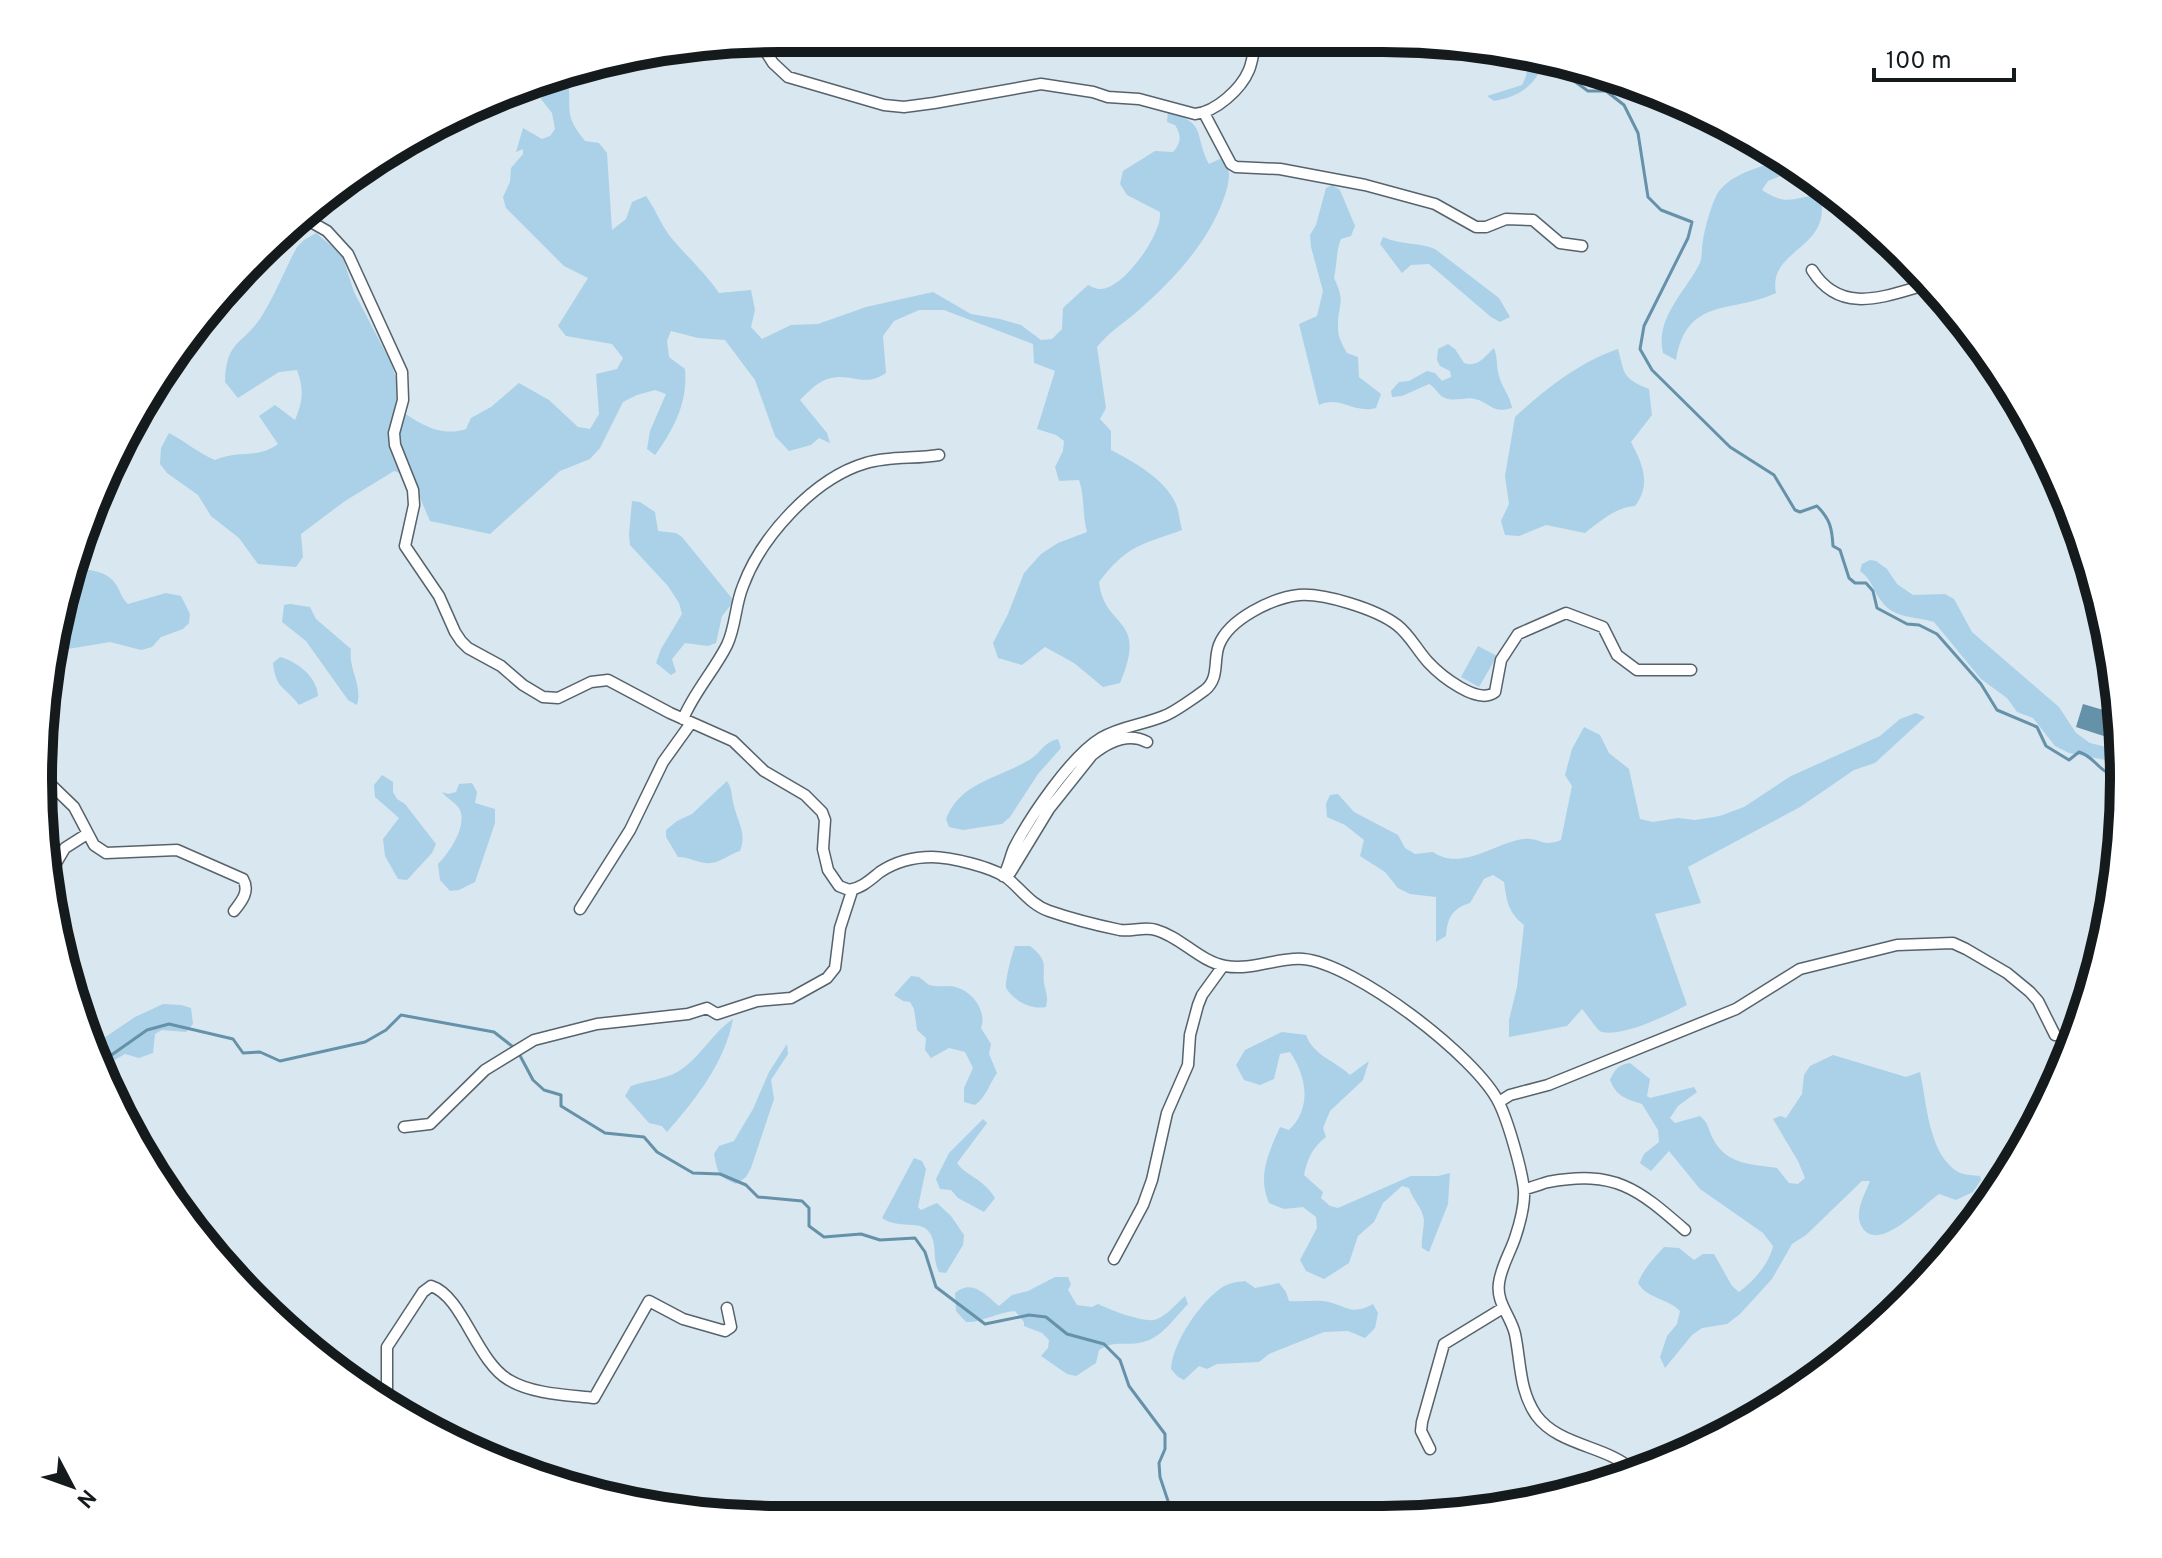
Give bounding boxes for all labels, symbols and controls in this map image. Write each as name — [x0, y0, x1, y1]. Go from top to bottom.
scale bar — [1874, 32, 2014, 82]
text: 100 m — [1886, 47, 1952, 77]
north arrow — [32, 1446, 112, 1526]
text: N — [70, 1483, 101, 1512]

